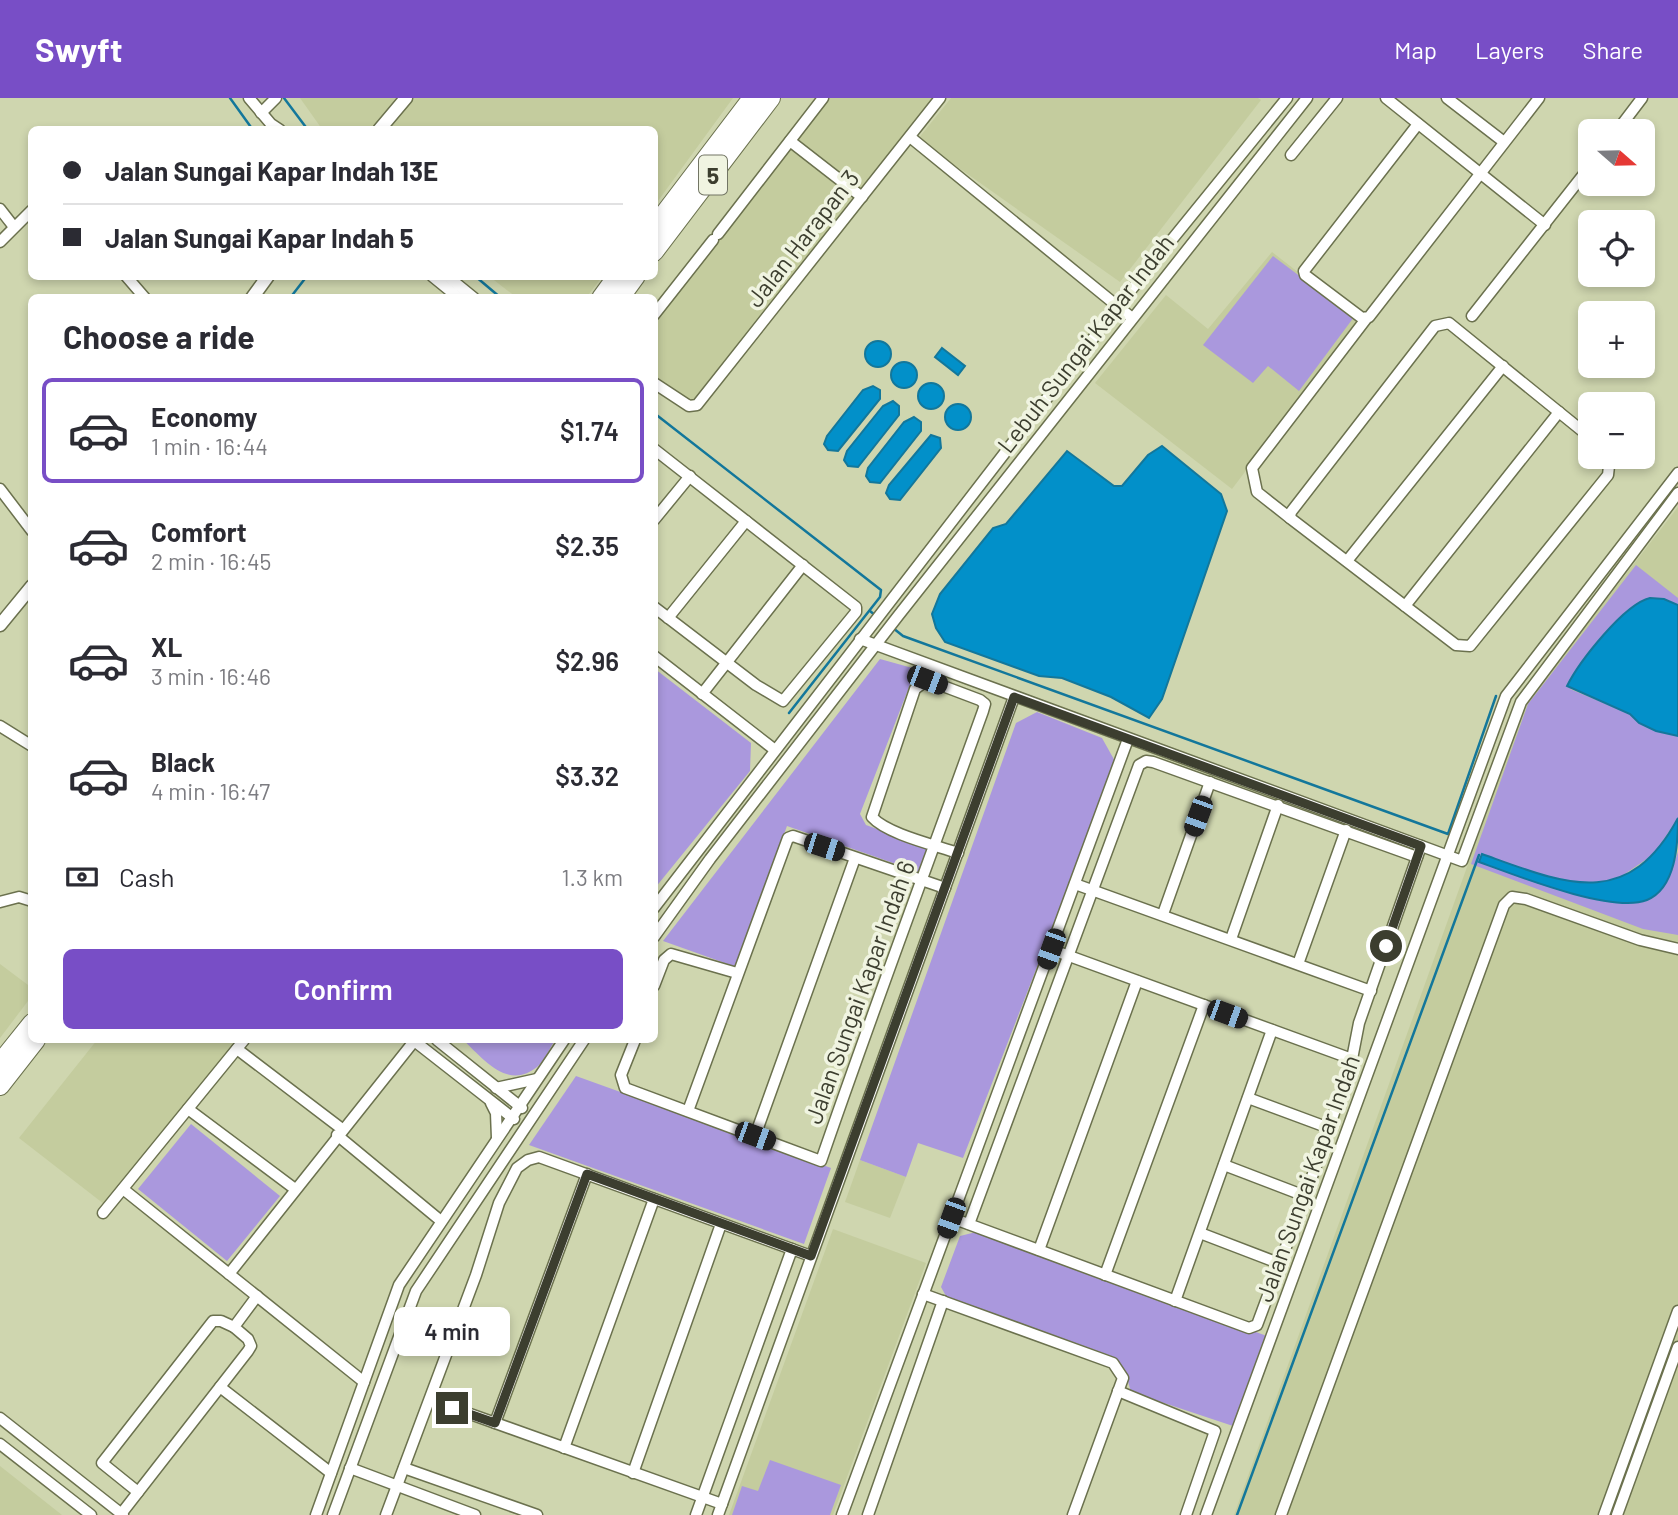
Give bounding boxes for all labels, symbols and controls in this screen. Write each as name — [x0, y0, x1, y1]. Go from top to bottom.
text: Swyft — [35, 29, 122, 69]
text: Map — [1394, 35, 1437, 64]
text: Layers — [1475, 35, 1544, 64]
text: Share — [1582, 35, 1643, 64]
north arrow — [1578, 119, 1656, 196]
map controls — [1578, 119, 1655, 469]
text: Jalan Sungai Kapar Indah 13E — [105, 155, 438, 186]
road number: 5 — [699, 156, 727, 194]
street label: Jalan Harapan 3 — [739, 164, 865, 312]
button: locate — [1578, 210, 1655, 287]
text: Jalan Sungai Kapar Indah 5 — [105, 222, 414, 253]
street label: Lebuh Sungai Kapar Indah — [991, 228, 1179, 458]
button: + — [1578, 301, 1655, 378]
text: Choose a ride — [63, 317, 255, 355]
button: − — [1578, 392, 1655, 469]
icon: car — [67, 399, 130, 462]
text: Economy — [151, 401, 257, 432]
text: $1.74 — [560, 415, 619, 446]
text: 1 min · 16:44 — [151, 432, 268, 460]
icon: car — [67, 514, 130, 577]
text: Comfort — [151, 516, 247, 547]
text: $2.35 — [555, 530, 619, 561]
text: 2 min · 16:45 — [151, 547, 271, 575]
icon: car — [67, 629, 130, 692]
text: XL — [151, 631, 182, 662]
text: $2.96 — [555, 645, 619, 676]
text: 3 min · 16:46 — [151, 662, 271, 690]
car — [904, 663, 951, 697]
icon: car — [67, 744, 130, 807]
text: Black — [151, 746, 215, 777]
text: $3.32 — [555, 760, 619, 791]
text: 4 min · 16:47 — [151, 777, 270, 805]
car — [1181, 793, 1216, 839]
car — [801, 831, 848, 863]
street label: Jalan Sungai Kapar Indah 6 — [798, 856, 920, 1128]
icon: cash — [63, 858, 101, 896]
text: Cash — [119, 861, 174, 892]
text: 1.3 km — [562, 863, 623, 891]
car — [1034, 926, 1069, 972]
route start — [1370, 930, 1402, 962]
button: Confirm — [63, 949, 623, 1029]
car — [1204, 997, 1251, 1031]
street label: Jalan Sungai Kapar Indah — [1249, 1051, 1365, 1305]
car — [732, 1119, 779, 1153]
car — [934, 1195, 969, 1241]
callout: 4 min — [394, 1306, 510, 1356]
text: 4 min — [424, 1317, 480, 1345]
route end — [436, 1392, 468, 1424]

